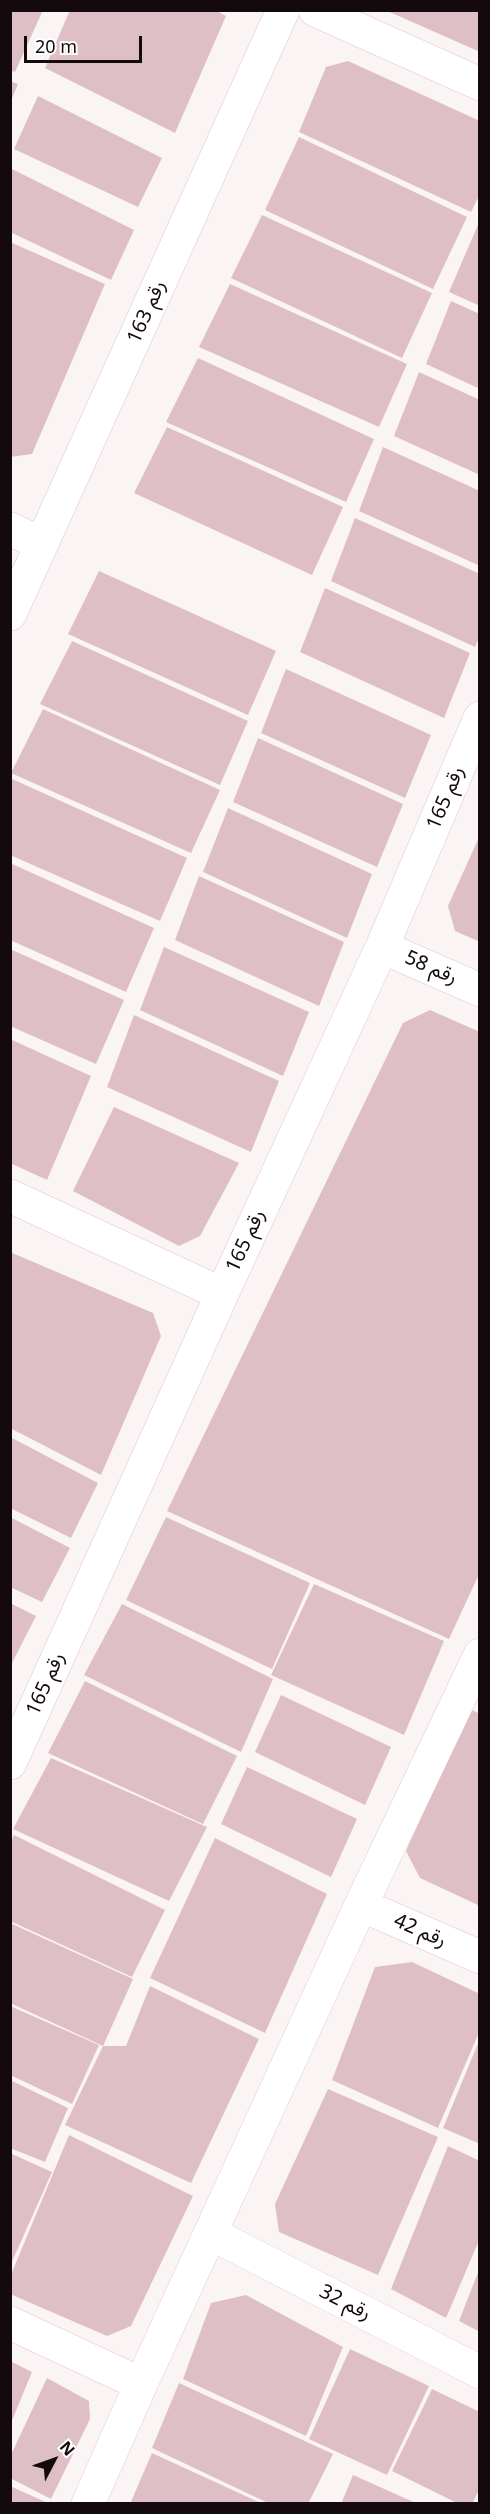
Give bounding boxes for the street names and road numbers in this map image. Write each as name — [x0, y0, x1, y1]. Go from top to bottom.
street label: رقم 163 — [123, 277, 171, 347]
street label: رقم 165 — [422, 763, 470, 833]
street label: رقم 58 — [401, 946, 461, 990]
street label: رقم 165 — [221, 1206, 271, 1276]
street label: رقم 165 — [22, 1649, 70, 1719]
street label: رقم 42 — [390, 1909, 450, 1953]
street label: رقم 32 — [315, 2280, 375, 2326]

